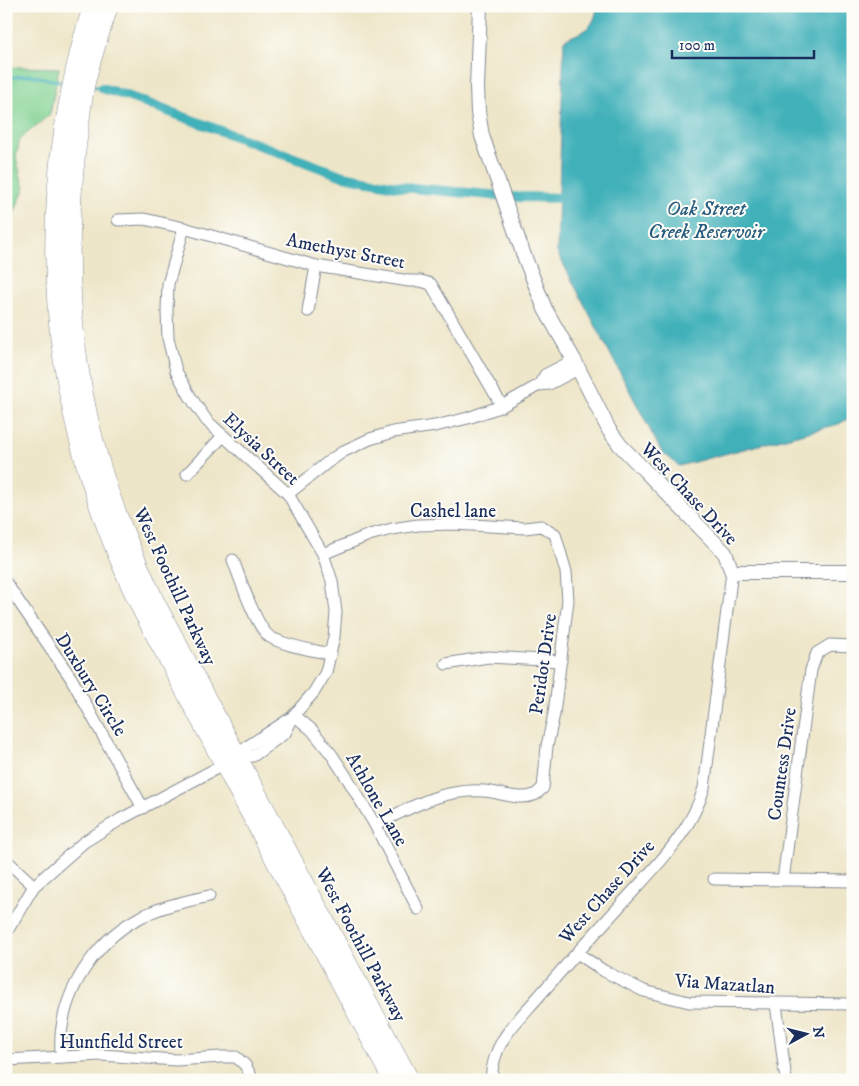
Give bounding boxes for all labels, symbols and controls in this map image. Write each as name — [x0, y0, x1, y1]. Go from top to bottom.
scale bar — [672, 28, 814, 60]
text: 100 m — [679, 36, 715, 55]
water label: Oak Street Creek Reservoir — [648, 197, 766, 245]
street label: Amethyst Street — [284, 229, 407, 274]
street label: Elysia Street — [218, 408, 304, 490]
street label: West Chase Drive — [635, 437, 742, 550]
street label: Cashel lane — [410, 500, 496, 523]
street label: West Foothill Parkway — [128, 503, 222, 670]
street label: Peridot Drive — [525, 612, 562, 716]
street label: Duxbury Circle — [50, 629, 132, 741]
street label: Countess Drive — [763, 706, 802, 822]
street label: Athlone Lane — [341, 749, 413, 851]
street label: West Chase Drive — [554, 835, 660, 950]
street label: West Foothill Parkway — [310, 863, 412, 1027]
street label: Via Mazatlan — [673, 969, 776, 999]
north arrow — [782, 1008, 832, 1058]
text: N — [808, 1026, 828, 1040]
street label: Huntfield Street — [59, 1031, 183, 1054]

